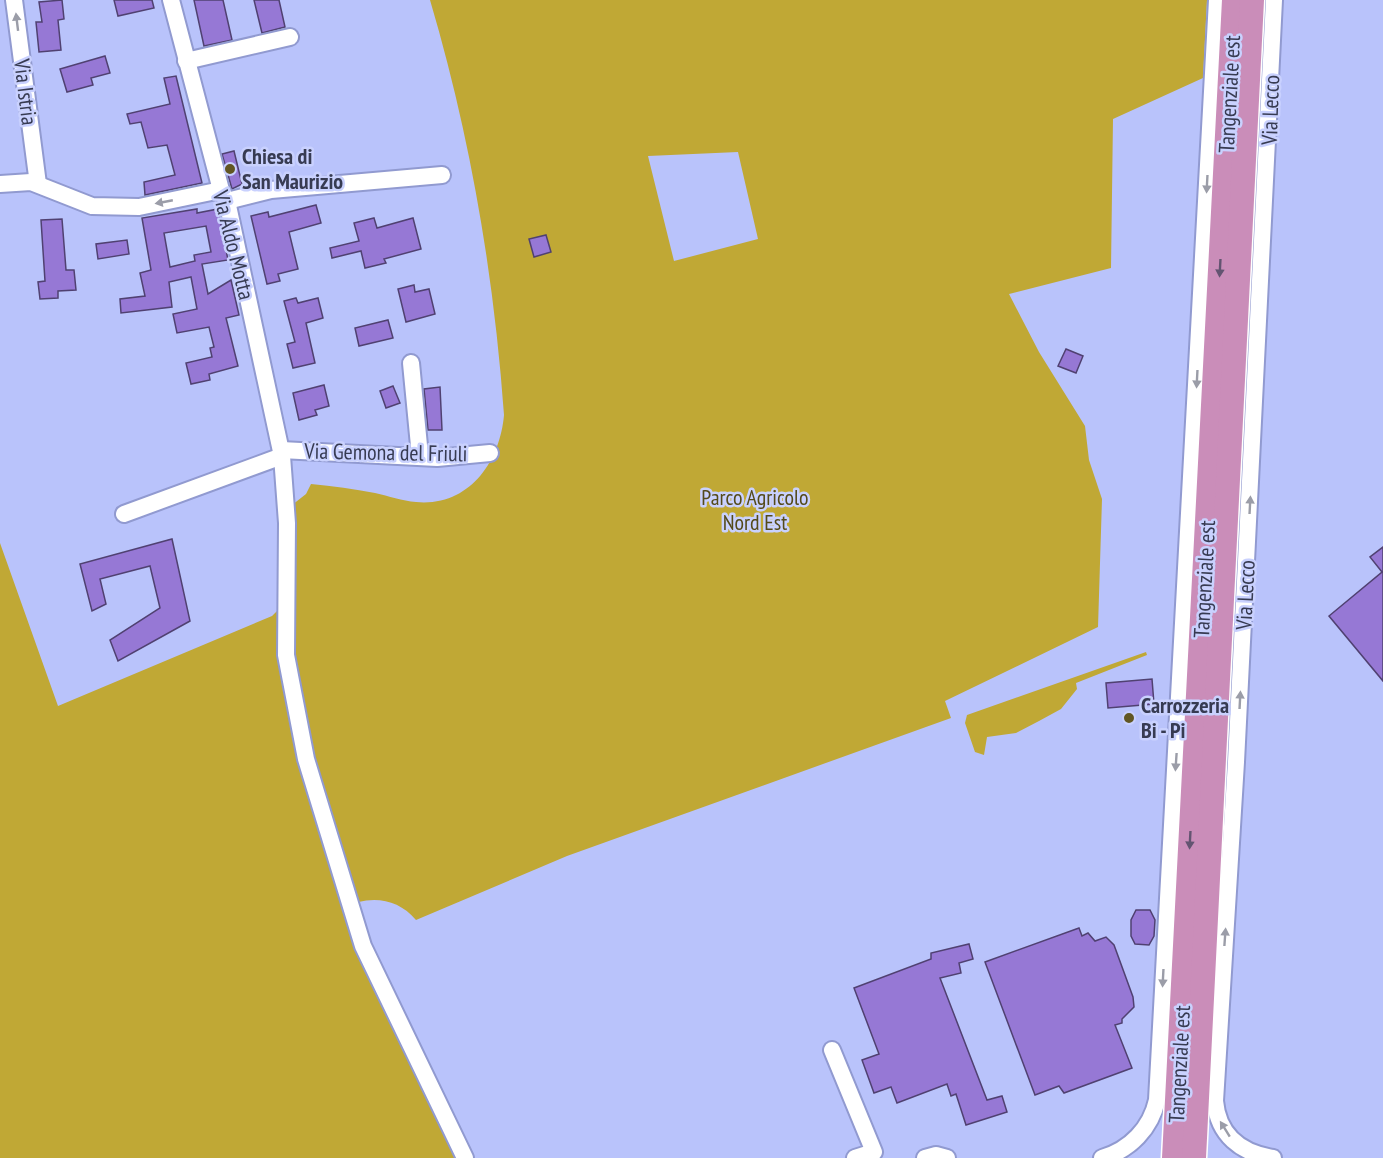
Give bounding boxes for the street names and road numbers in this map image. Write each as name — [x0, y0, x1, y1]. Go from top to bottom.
street label: Tangenziale est — [1212, 35, 1246, 153]
street label: Via Istria — [8, 56, 44, 127]
street label: Via Lecco — [1255, 75, 1285, 146]
street label: Via Aldo Motta — [207, 187, 261, 302]
street label: Via Gemona del Friuli — [303, 437, 468, 467]
street label: Tangenziale est — [1187, 520, 1221, 638]
street label: Via Lecco — [1229, 559, 1261, 632]
street label: Tangenziale est — [1162, 1005, 1196, 1123]

